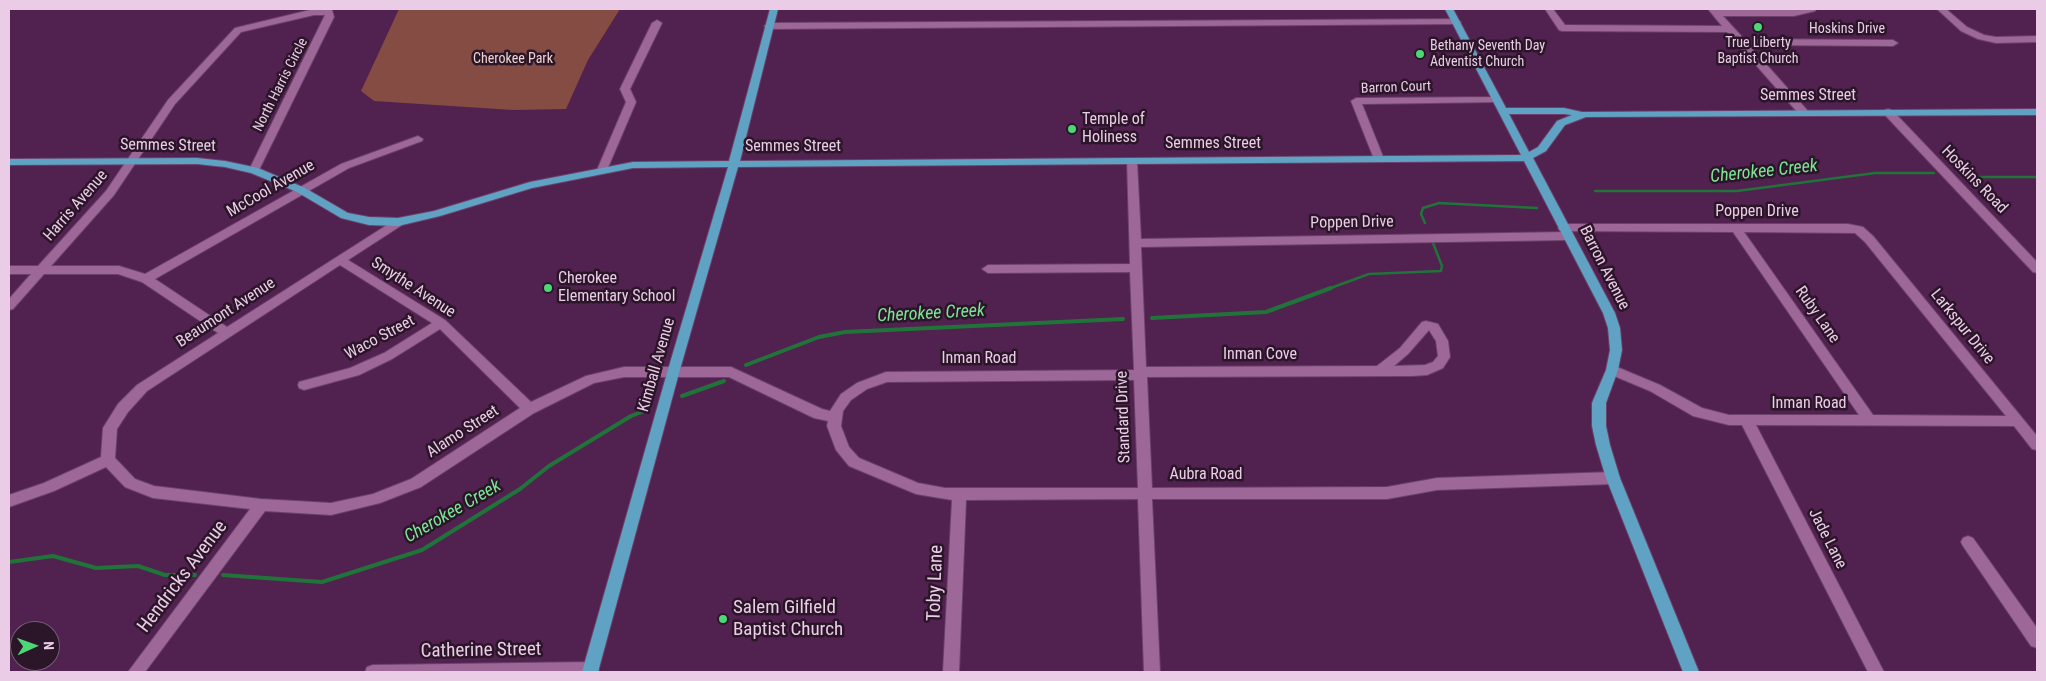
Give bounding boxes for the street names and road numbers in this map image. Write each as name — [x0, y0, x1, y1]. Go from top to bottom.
street label: Hoskins Drive — [1809, 21, 1885, 37]
street label: North Harris Circle — [250, 35, 312, 135]
street label: Barron Court — [1361, 78, 1431, 98]
street label: Semmes Street — [1760, 86, 1856, 106]
street label: Semmes Street — [1165, 134, 1261, 154]
street label: Semmes Street — [120, 136, 216, 156]
street label: Semmes Street — [745, 137, 841, 157]
street label: Hoskins Road — [1937, 142, 2011, 218]
street label: McCool Avenue — [224, 156, 318, 222]
street label: Harris Avenue — [40, 166, 112, 246]
street label: Poppen Drive — [1715, 202, 1799, 222]
street label: Poppen Drive — [1310, 213, 1394, 233]
street label: Barron Avenue — [1575, 223, 1633, 313]
street label: Smythe Avenue — [367, 254, 459, 322]
street label: Beaumont Avenue — [173, 274, 279, 352]
street label: Ruby Lane — [1791, 283, 1843, 347]
street label: Larkspur Drive — [1926, 286, 1998, 368]
street label: Waco Street — [342, 312, 418, 364]
street label: Kimball Avenue — [634, 316, 680, 414]
street label: Inman Cove — [1223, 345, 1297, 365]
street label: Inman Road — [941, 349, 1017, 369]
street label: Standard Drive — [1113, 371, 1135, 463]
street label: Inman Road — [1771, 394, 1847, 414]
street label: Alamo Street — [423, 402, 503, 462]
street label: Aubra Road — [1170, 465, 1242, 485]
street label: Jade Lane — [1804, 506, 1850, 572]
street label: Hendricks Avenue — [133, 516, 233, 638]
street label: Toby Lane — [923, 544, 949, 622]
street label: Catherine Street — [420, 639, 542, 663]

